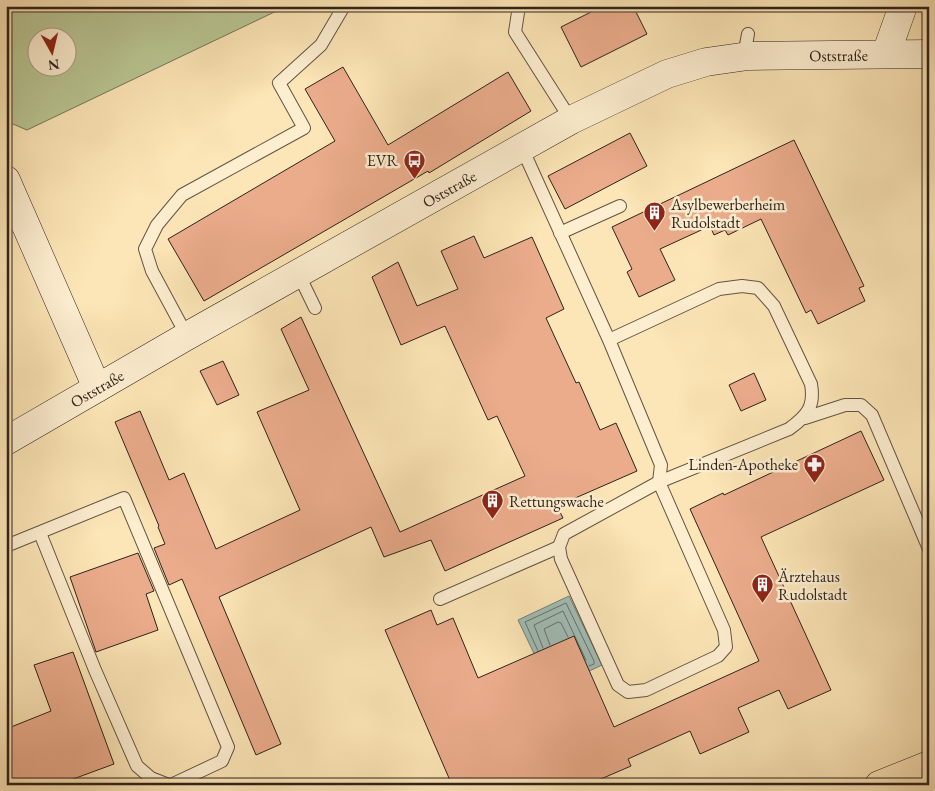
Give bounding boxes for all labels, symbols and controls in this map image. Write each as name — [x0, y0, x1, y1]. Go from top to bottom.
north arrow — [28, 28, 78, 78]
street label: Oststraße — [809, 44, 868, 66]
text: N — [46, 55, 61, 75]
bus stop icon: EVR — [402, 148, 426, 179]
place label: EVR — [367, 150, 399, 171]
street label: Oststraße — [418, 165, 480, 212]
place label: Asylbewerberheim Rudolstadt — [670, 194, 786, 233]
building icon: Asylbewerberheim Rudolstadt — [643, 201, 667, 232]
street label: Oststraße — [66, 365, 127, 412]
pharmacy icon: Linden-Apotheke — [802, 452, 826, 483]
place label: Linden-Apotheke — [689, 454, 798, 475]
building icon: Rettungswache — [481, 489, 505, 520]
place label: Rettungswache — [509, 491, 604, 512]
place label: Ärztehaus Rudolstadt — [777, 566, 847, 605]
building icon: Ärztehaus Rudolstadt — [750, 573, 774, 604]

